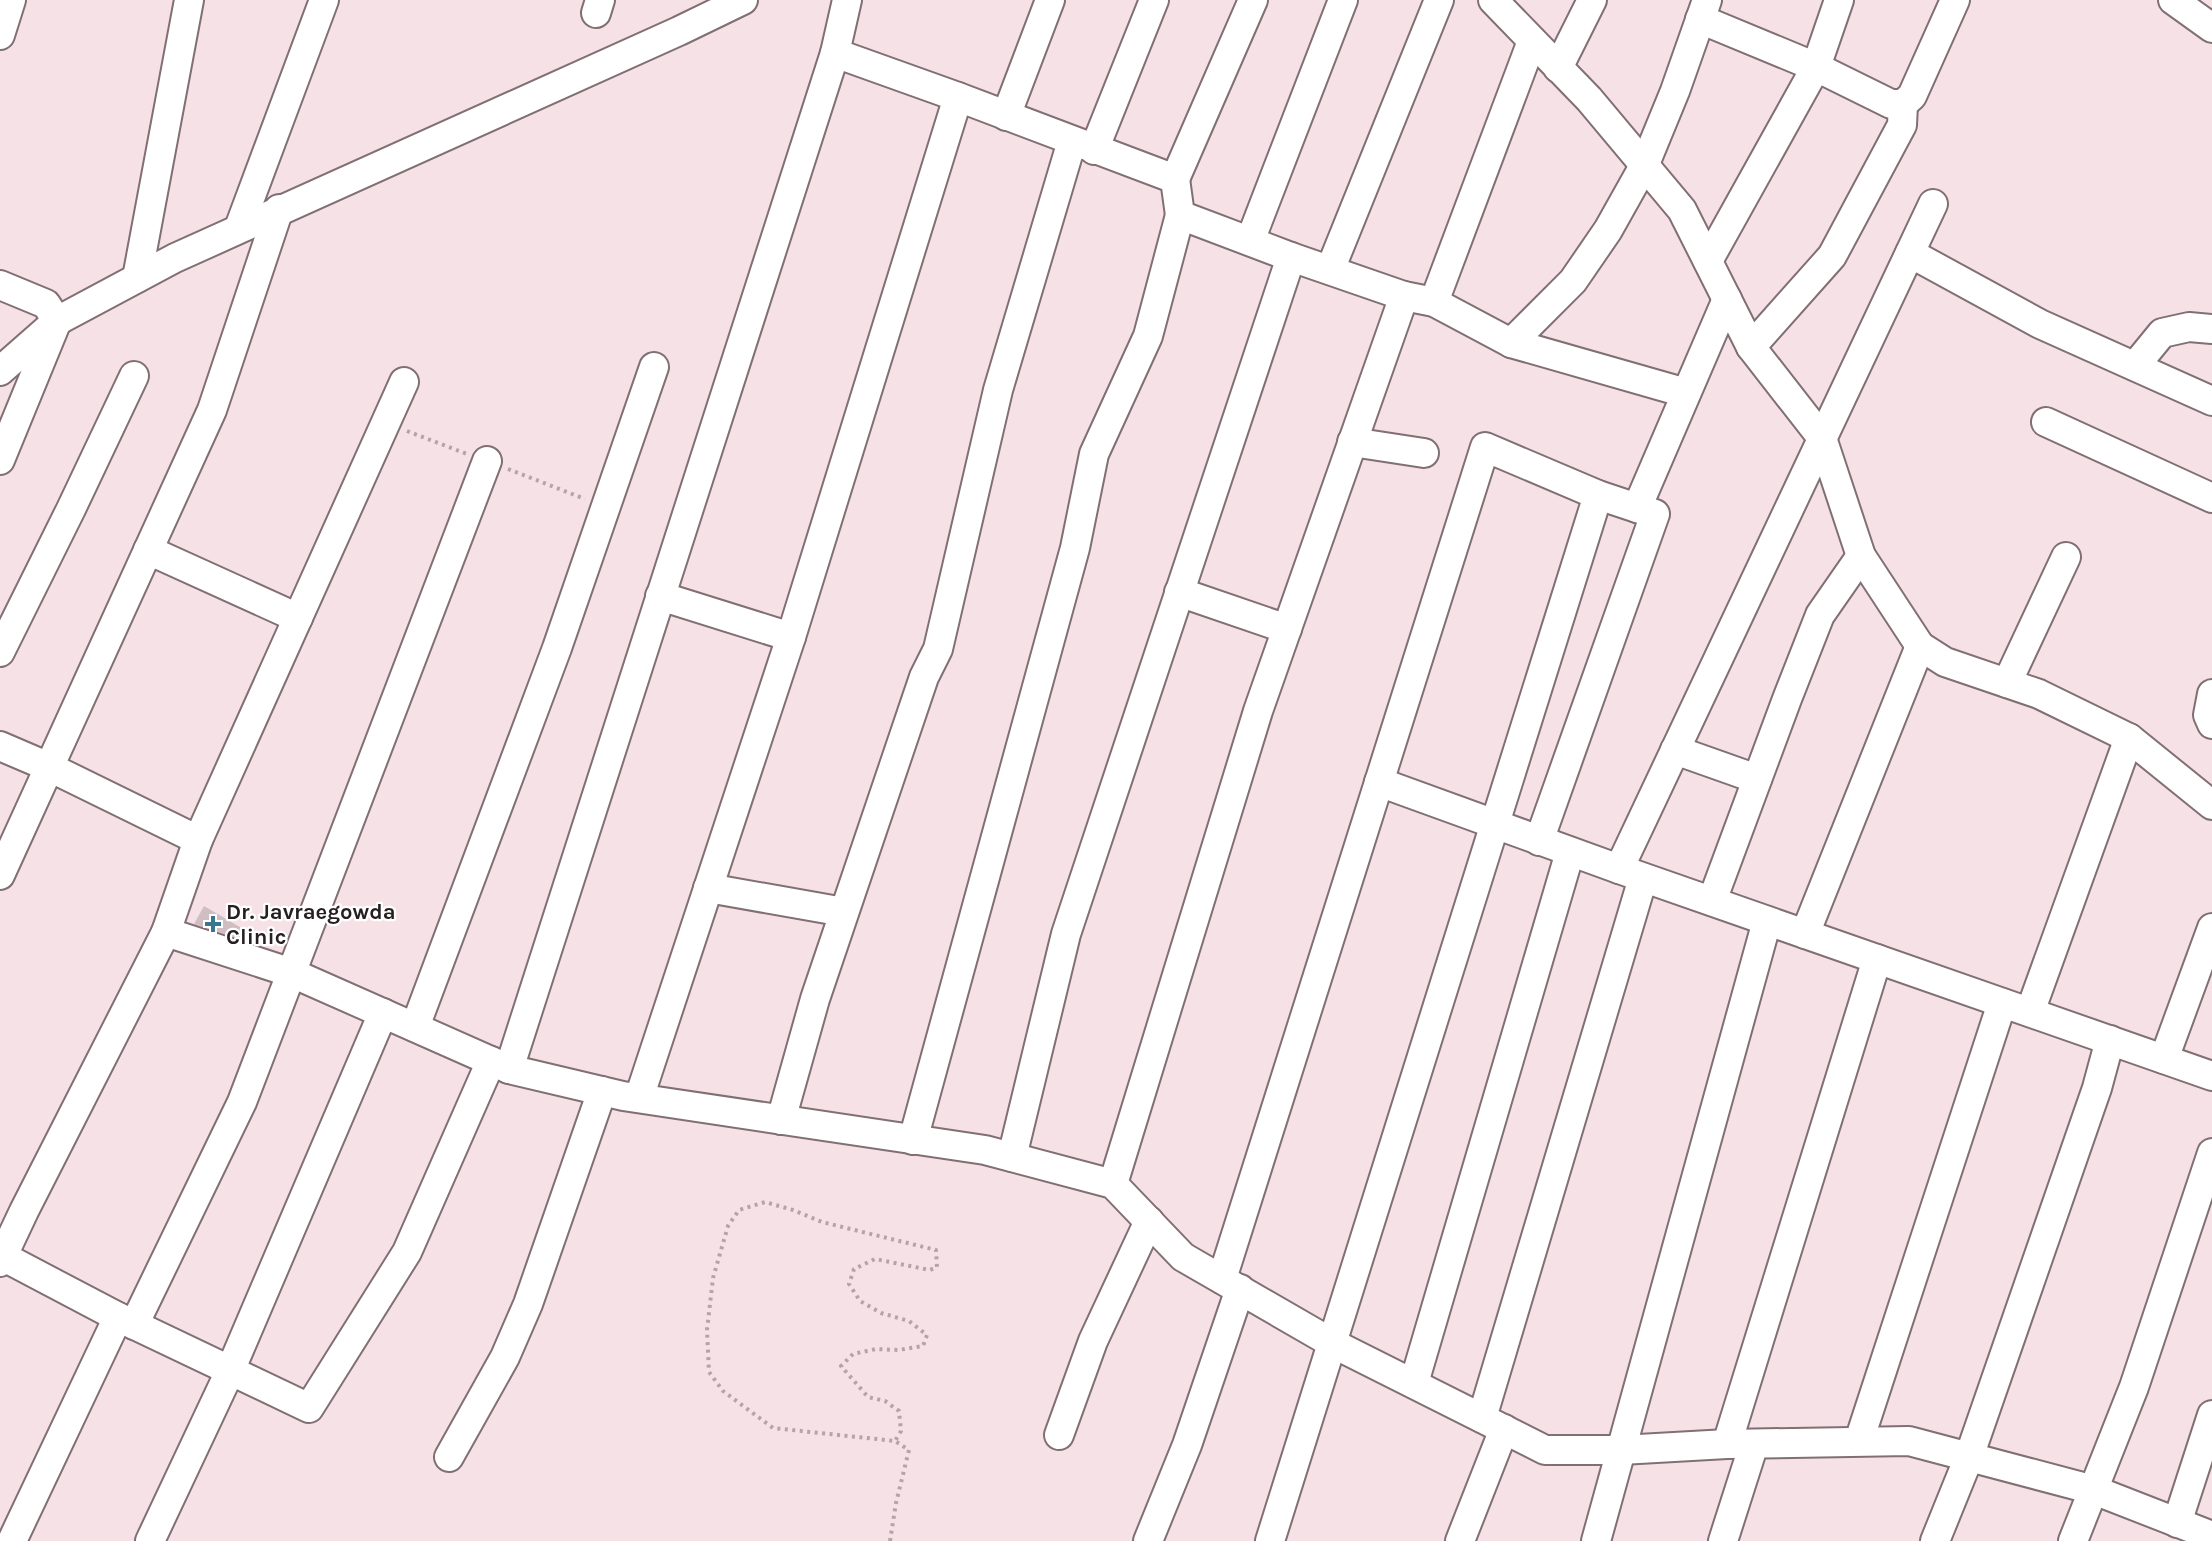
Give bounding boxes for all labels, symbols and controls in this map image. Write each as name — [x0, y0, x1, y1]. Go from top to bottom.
place label: Dr. Javraegowda Clinic — [226, 899, 396, 950]
marker: Dr. Javraegowda Clinic — [204, 915, 222, 933]

